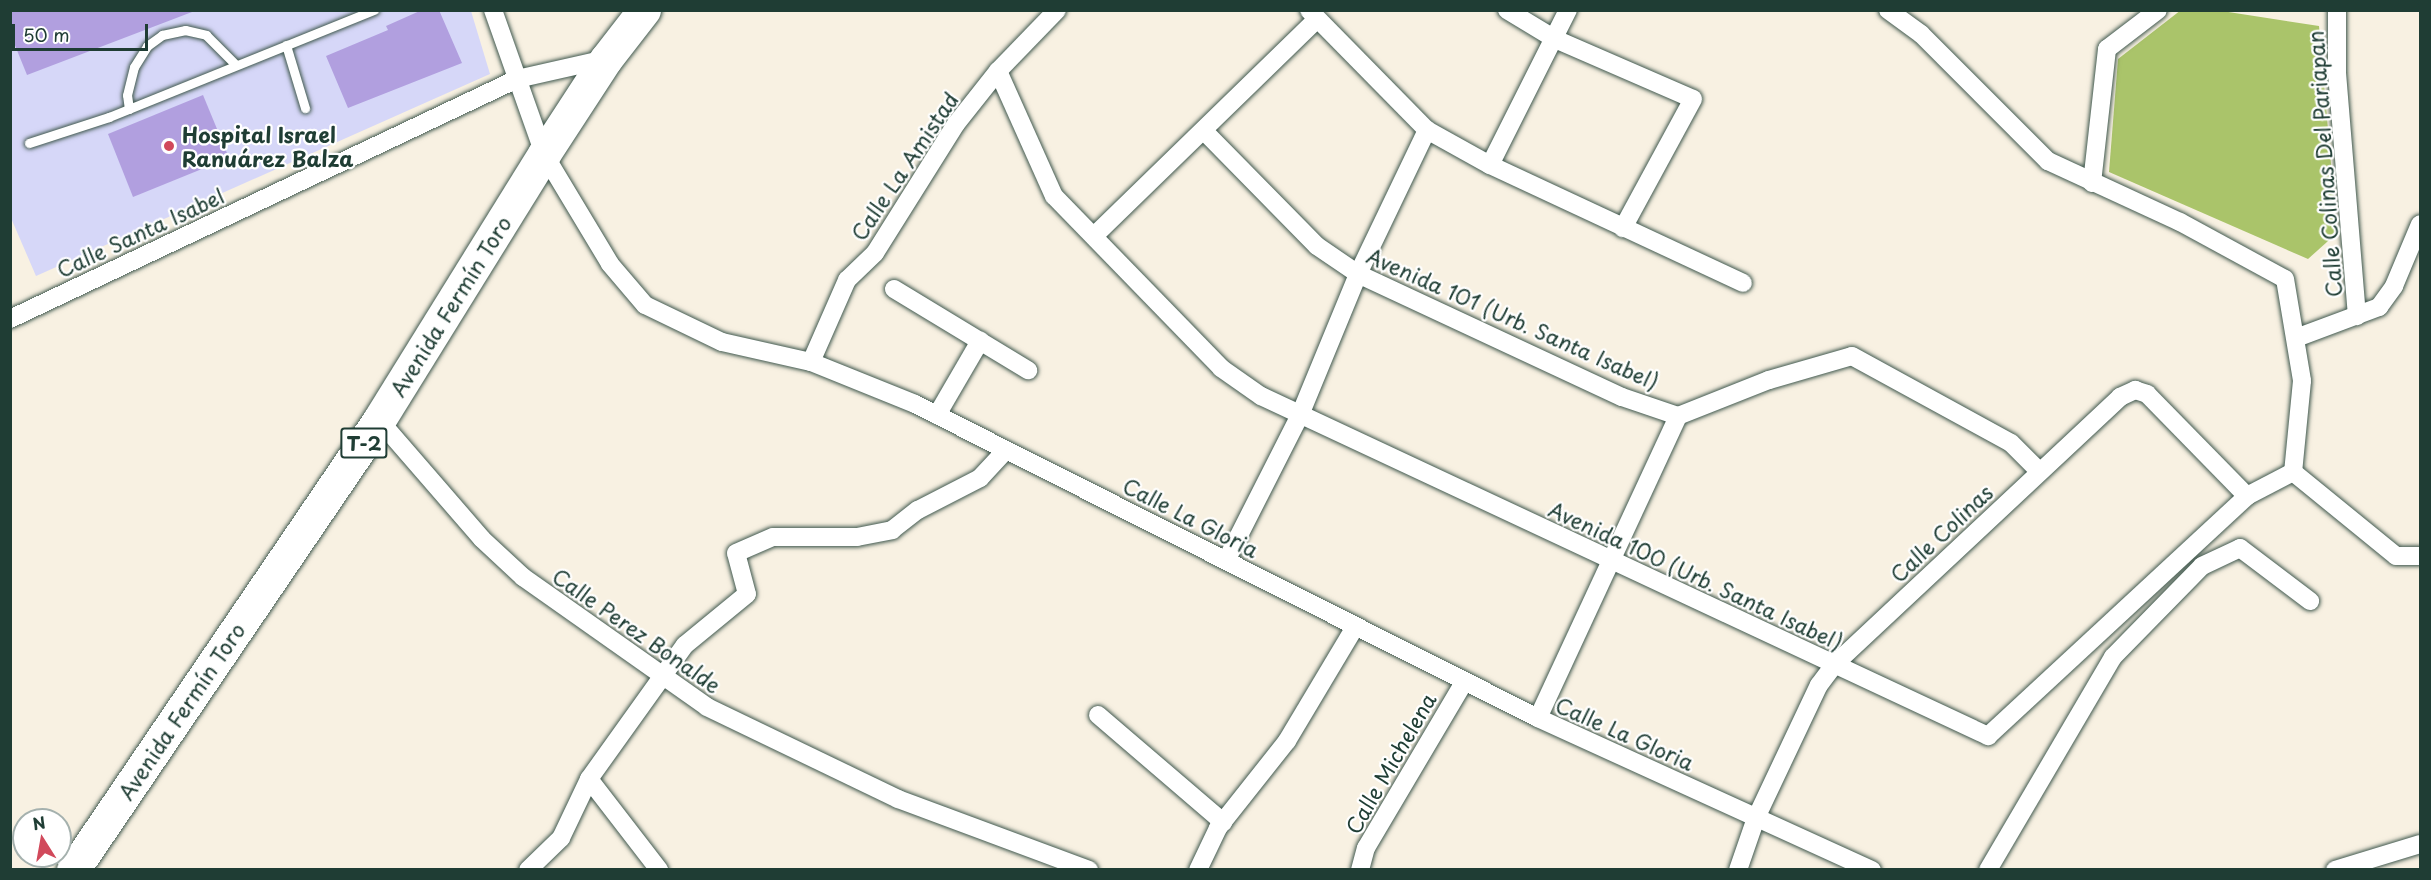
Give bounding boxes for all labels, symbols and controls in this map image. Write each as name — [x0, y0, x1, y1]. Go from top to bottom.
scale bar — [15, 12, 152, 50]
text: 50 m — [23, 21, 70, 48]
street label: Calle Colinas Del Pariapan — [2302, 29, 2346, 299]
street label: Calle La Amistad — [845, 87, 963, 245]
place label: Hospital Israel Ranuárez Balza — [182, 121, 354, 171]
marker: Hospital Israel Ranuárez Balza — [160, 137, 178, 155]
street label: Calle Santa Isabel — [51, 182, 229, 282]
street label: Avenida Fermín Toro — [384, 211, 516, 401]
street label: Avenida 101 (Urb. Santa Isabel) — [1362, 242, 1664, 394]
road number: T-2 — [340, 426, 388, 460]
street label: Calle La Gloria — [1118, 471, 1264, 563]
street label: Calle Colinas — [1884, 479, 1998, 587]
street label: Avenida 100 (Urb. Santa Isabel) — [1543, 495, 1849, 655]
street label: Calle Perez Bonalde — [548, 562, 726, 698]
street label: Avenida Fermín Toro — [112, 618, 250, 804]
street label: Calle Michelena — [1339, 688, 1441, 838]
street label: Calle La Gloria — [1550, 691, 1700, 775]
north arrow — [12, 808, 72, 868]
text: N — [30, 809, 47, 835]

